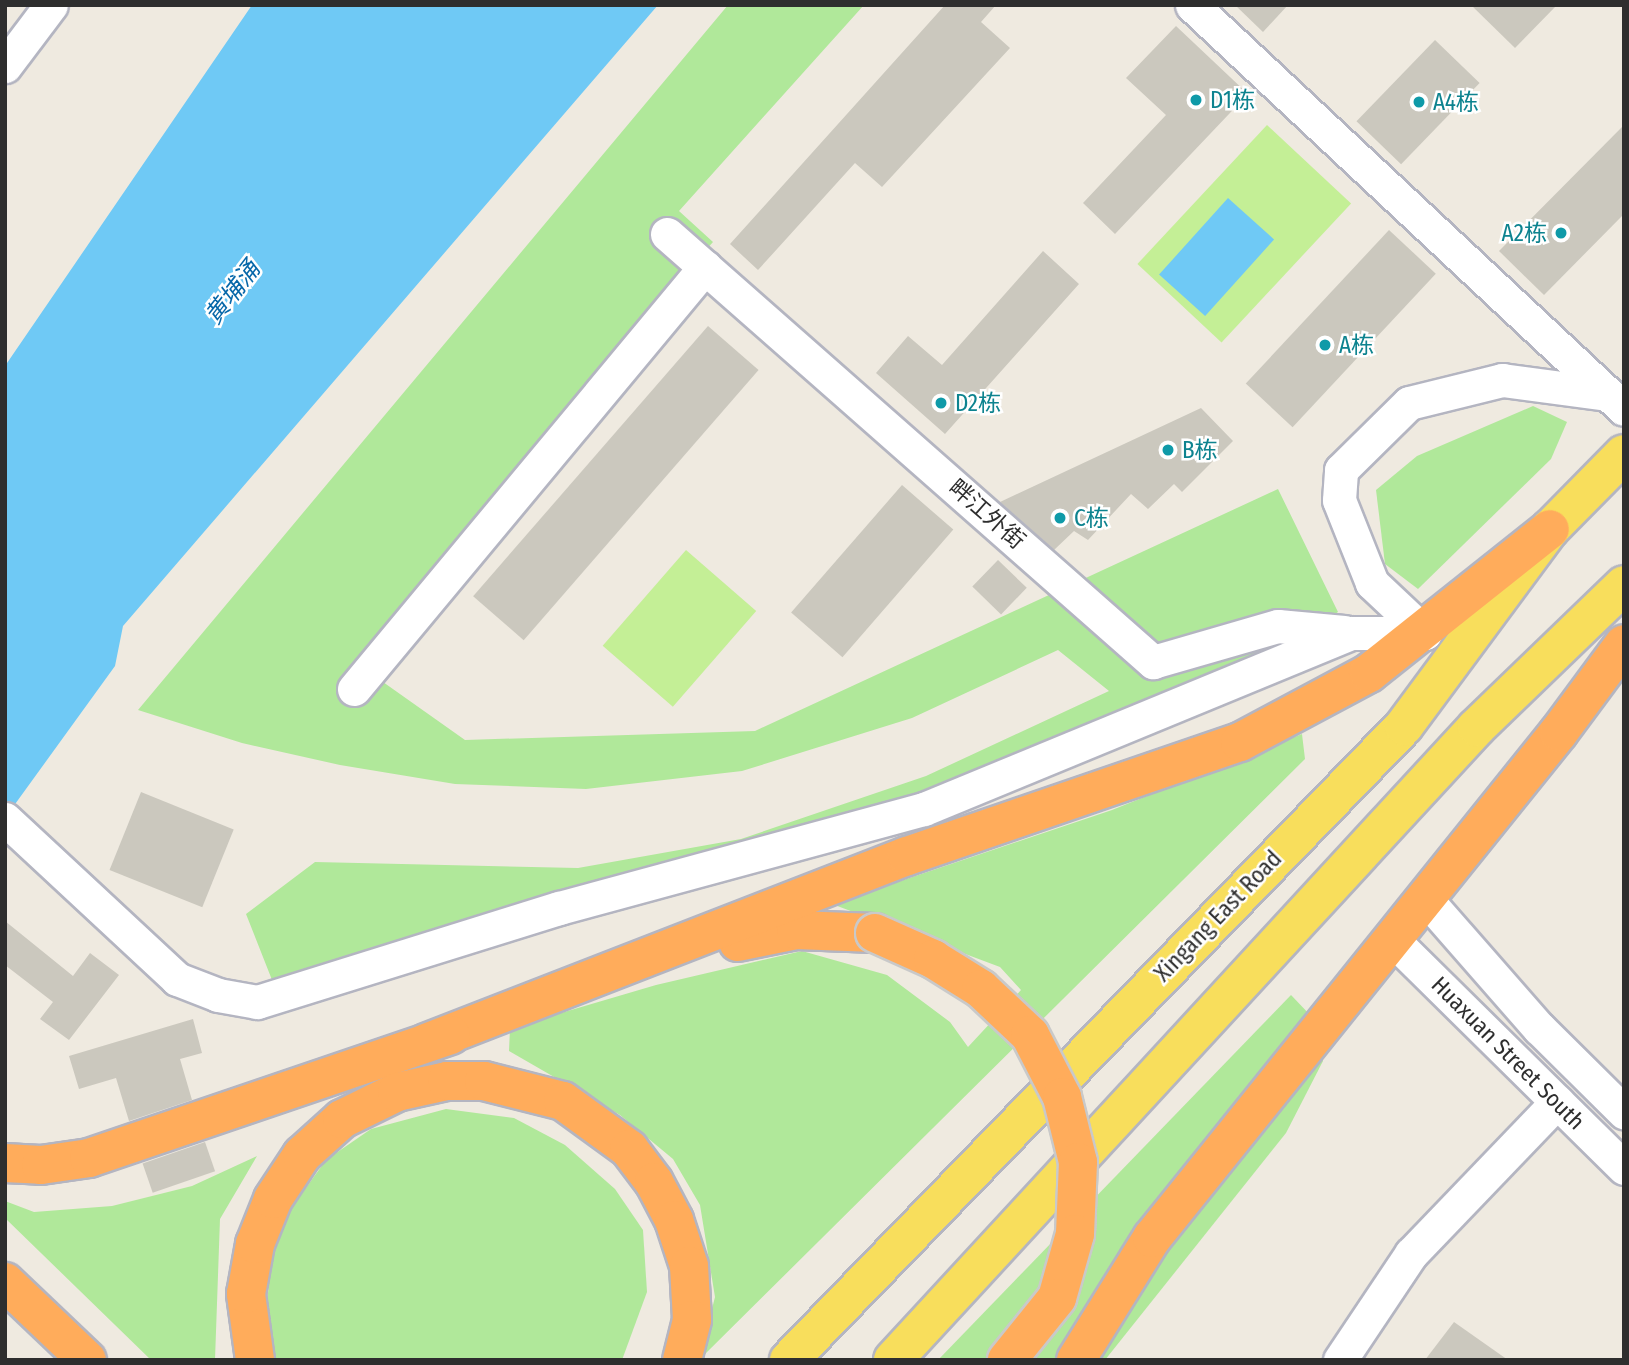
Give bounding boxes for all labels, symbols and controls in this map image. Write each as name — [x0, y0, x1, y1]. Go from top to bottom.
place label: D1栋 — [1210, 86, 1255, 114]
place label: A4栋 — [1433, 88, 1479, 116]
marker: D1栋 — [1188, 92, 1204, 108]
marker: A4栋 — [1411, 94, 1427, 110]
place label: A2栋 — [1501, 219, 1547, 247]
marker: A2栋 — [1553, 225, 1569, 241]
water label: 黄埔涌 — [199, 256, 267, 330]
place label: A栋 — [1339, 331, 1374, 359]
marker: A栋 — [1317, 337, 1333, 353]
place label: D2栋 — [955, 389, 1001, 417]
marker: D2栋 — [933, 395, 949, 411]
place label: B栋 — [1182, 436, 1218, 464]
marker: B栋 — [1160, 442, 1176, 458]
street label: 畔江外街 — [943, 473, 1031, 555]
place label: C栋 — [1074, 504, 1109, 532]
marker: C栋 — [1052, 510, 1068, 526]
street label: Xingang East Road — [1149, 845, 1287, 987]
street label: Huaxuan Street South — [1426, 971, 1590, 1135]

